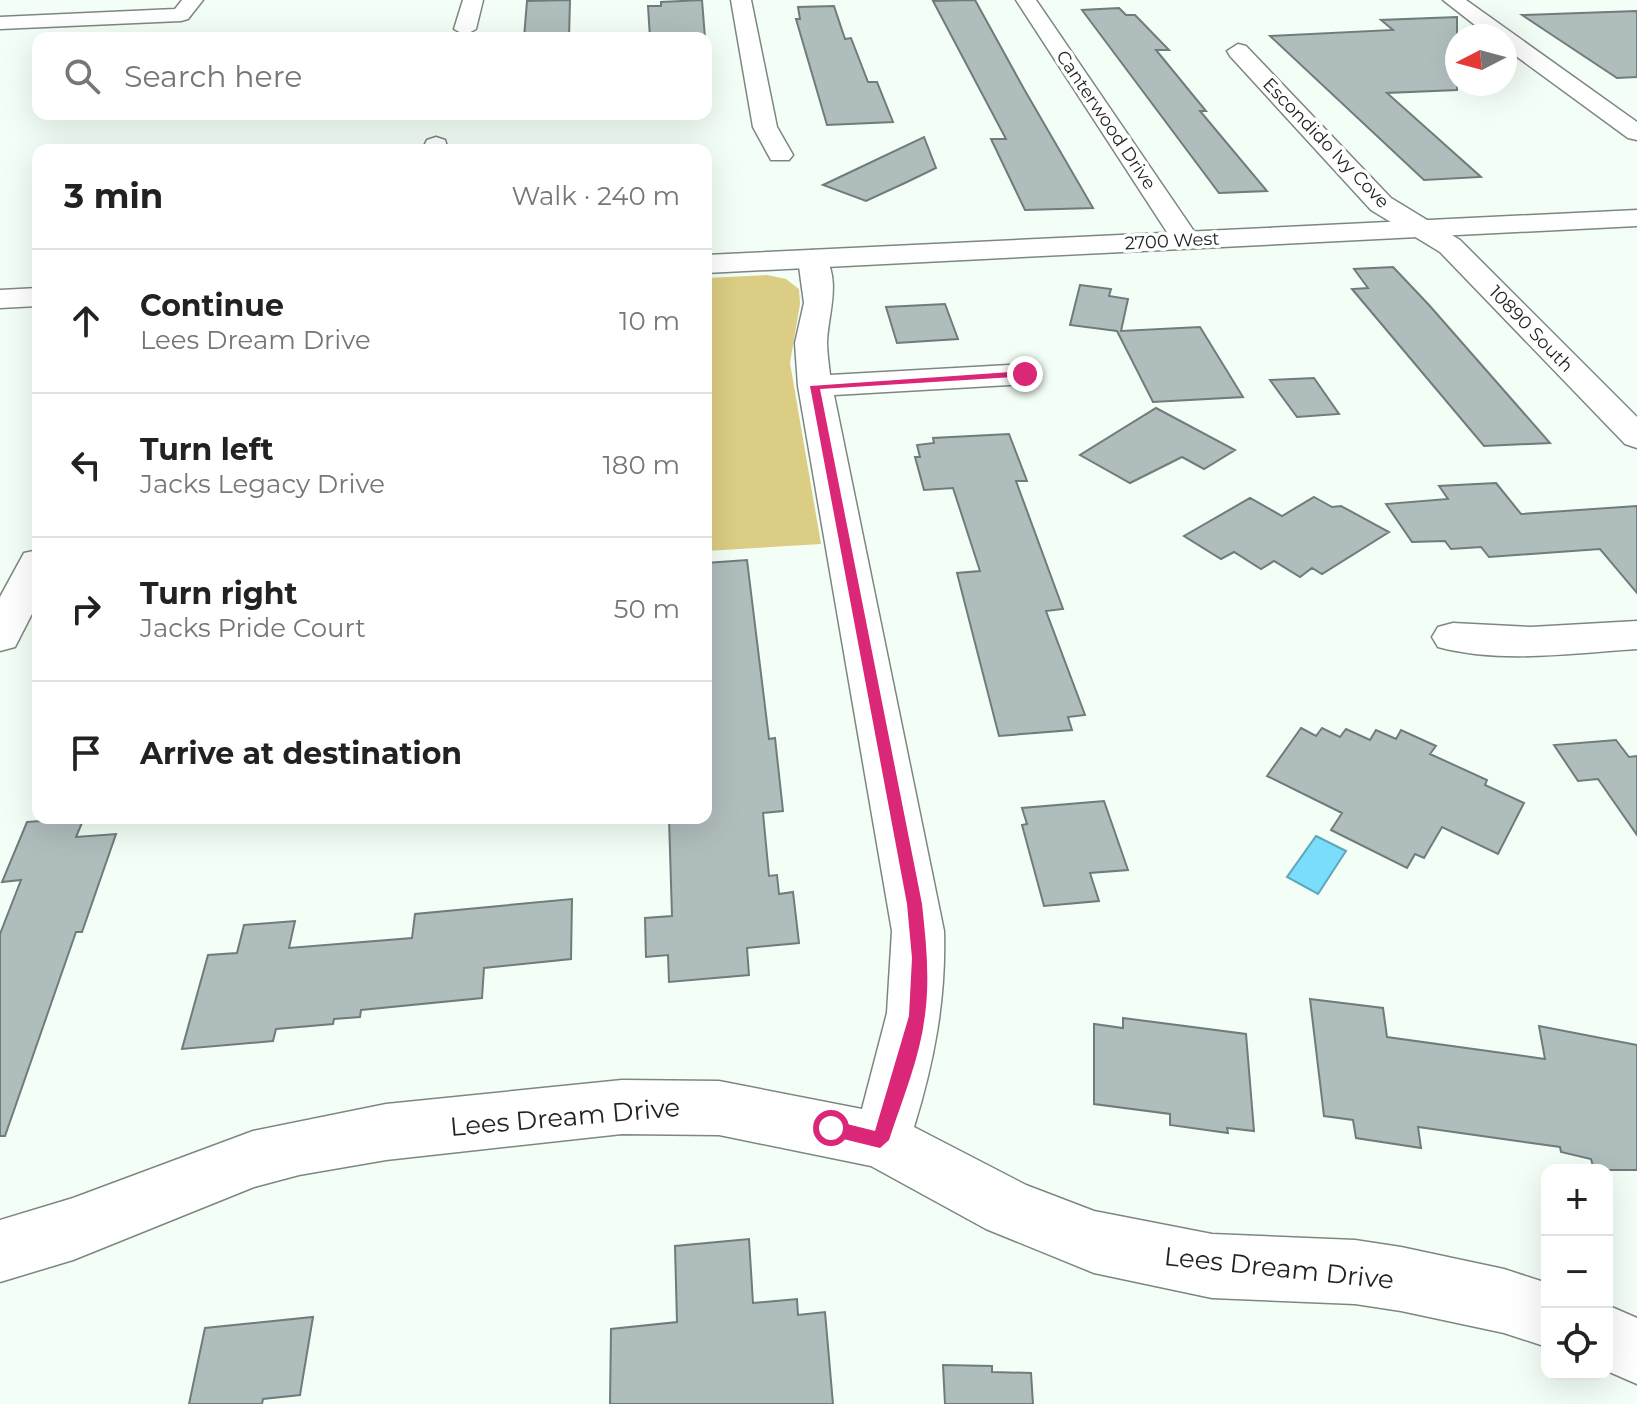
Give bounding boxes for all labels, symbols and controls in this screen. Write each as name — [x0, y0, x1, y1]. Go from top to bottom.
north arrow — [1445, 24, 1517, 96]
search box — [32, 32, 712, 120]
street label: Canterwood Drive — [1051, 46, 1161, 194]
icon: search — [60, 54, 104, 98]
text: Search here — [124, 58, 302, 95]
street label: Escondido Ivy Cove — [1258, 73, 1394, 213]
text: 3 min — [64, 175, 163, 217]
text: Walk · 240 m — [512, 180, 680, 212]
street label: 2700 West — [1124, 228, 1220, 254]
street label: 10890 South — [1484, 281, 1578, 377]
text: Continue — [140, 287, 284, 324]
icon: ahead — [64, 299, 108, 343]
text: 10 m — [619, 305, 680, 337]
text: Lees Dream Drive — [140, 324, 371, 356]
route end — [1007, 356, 1043, 392]
text: Turn left — [140, 431, 273, 468]
icon: left — [64, 443, 108, 487]
text: 180 m — [602, 449, 680, 481]
text: Jacks Legacy Drive — [140, 468, 385, 500]
text: Turn right — [140, 575, 297, 612]
icon: right — [64, 587, 108, 631]
text: 50 m — [614, 593, 680, 625]
text: Jacks Pride Court — [140, 612, 366, 644]
icon: arrive — [64, 731, 108, 775]
text: Arrive at destination — [140, 735, 462, 772]
street label: Lees Dream Drive — [449, 1091, 681, 1143]
route start — [813, 1110, 849, 1146]
map controls — [1541, 1164, 1613, 1380]
button: + — [1541, 1164, 1613, 1236]
button: − — [1541, 1236, 1613, 1308]
street label: Lees Dream Drive — [1163, 1240, 1395, 1296]
button: locate — [1541, 1308, 1613, 1380]

